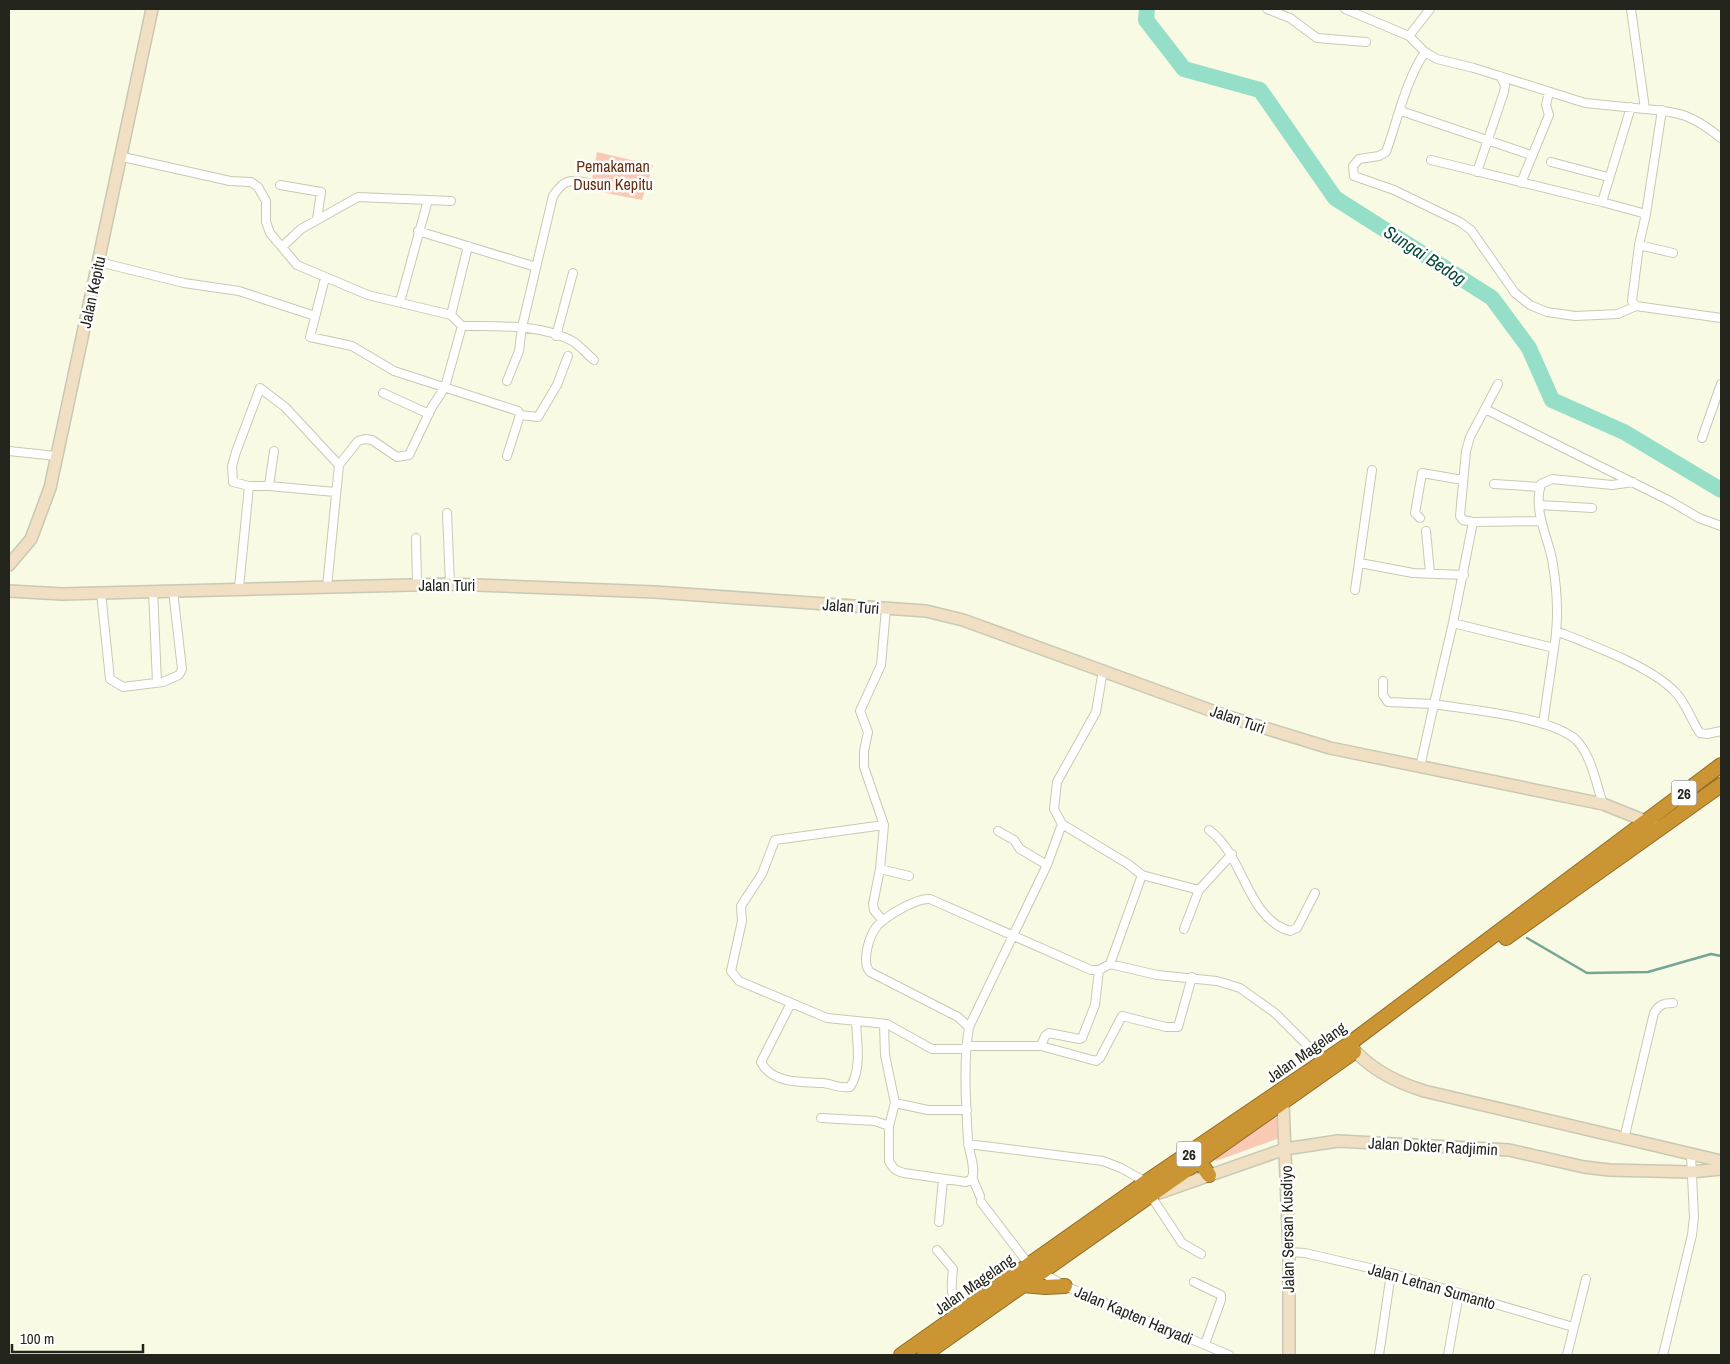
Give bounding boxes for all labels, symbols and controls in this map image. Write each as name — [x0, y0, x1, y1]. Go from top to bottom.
park label: Pemakaman Dusun Kepitu — [573, 155, 653, 195]
water label: Sungai Bedog — [1379, 219, 1471, 291]
street label: Jalan Kepitu — [74, 254, 110, 330]
street label: Jalan Turi — [419, 574, 476, 596]
street label: Jalan Turi — [822, 593, 880, 619]
street label: Jalan Turi — [1207, 699, 1269, 739]
road number: 26 — [1672, 780, 1696, 806]
street label: Jalan Magelang — [1262, 1016, 1351, 1088]
street label: Jalan Dokter Radjimin — [1368, 1132, 1498, 1160]
road number: 26 — [1176, 1142, 1202, 1166]
street label: Jalan Sersan Kusdiyo — [1275, 1165, 1299, 1293]
street label: Jalan Magelang — [930, 1248, 1019, 1320]
street label: Jalan Letnan Sumanto — [1366, 1257, 1498, 1315]
street label: Jalan Kapten Haryadi — [1072, 1280, 1196, 1350]
scale bar — [12, 1322, 144, 1354]
text: 100 m — [20, 1328, 54, 1349]

